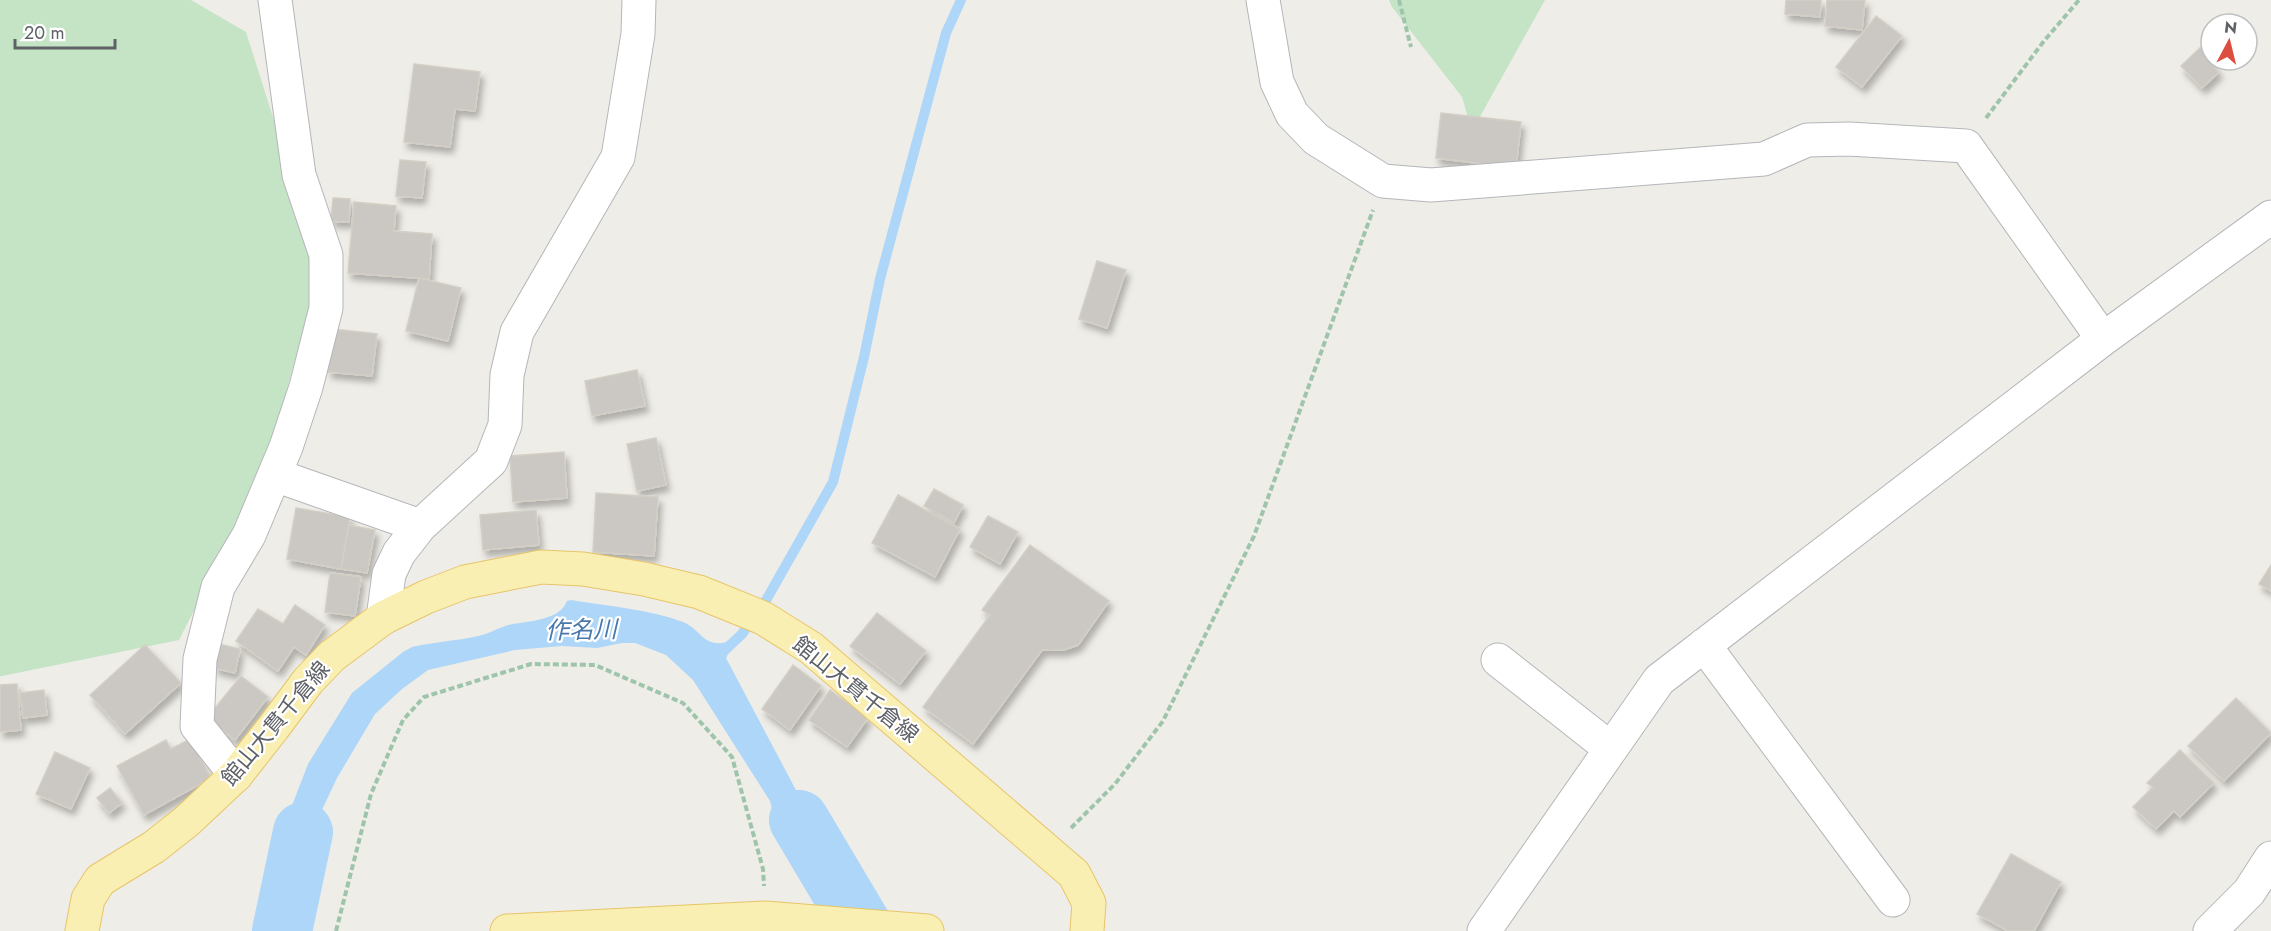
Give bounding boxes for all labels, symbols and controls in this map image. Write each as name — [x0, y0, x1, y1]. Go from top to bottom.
scale bar — [15, 12, 116, 50]
north arrow — [2199, 12, 2259, 72]
text: N — [2223, 15, 2238, 40]
text: 20 m — [24, 20, 64, 46]
water label: 作名川 — [545, 611, 620, 648]
street label: 館山大貫千倉線 — [786, 628, 926, 750]
street label: 館山大貫千倉線 — [213, 654, 337, 792]

